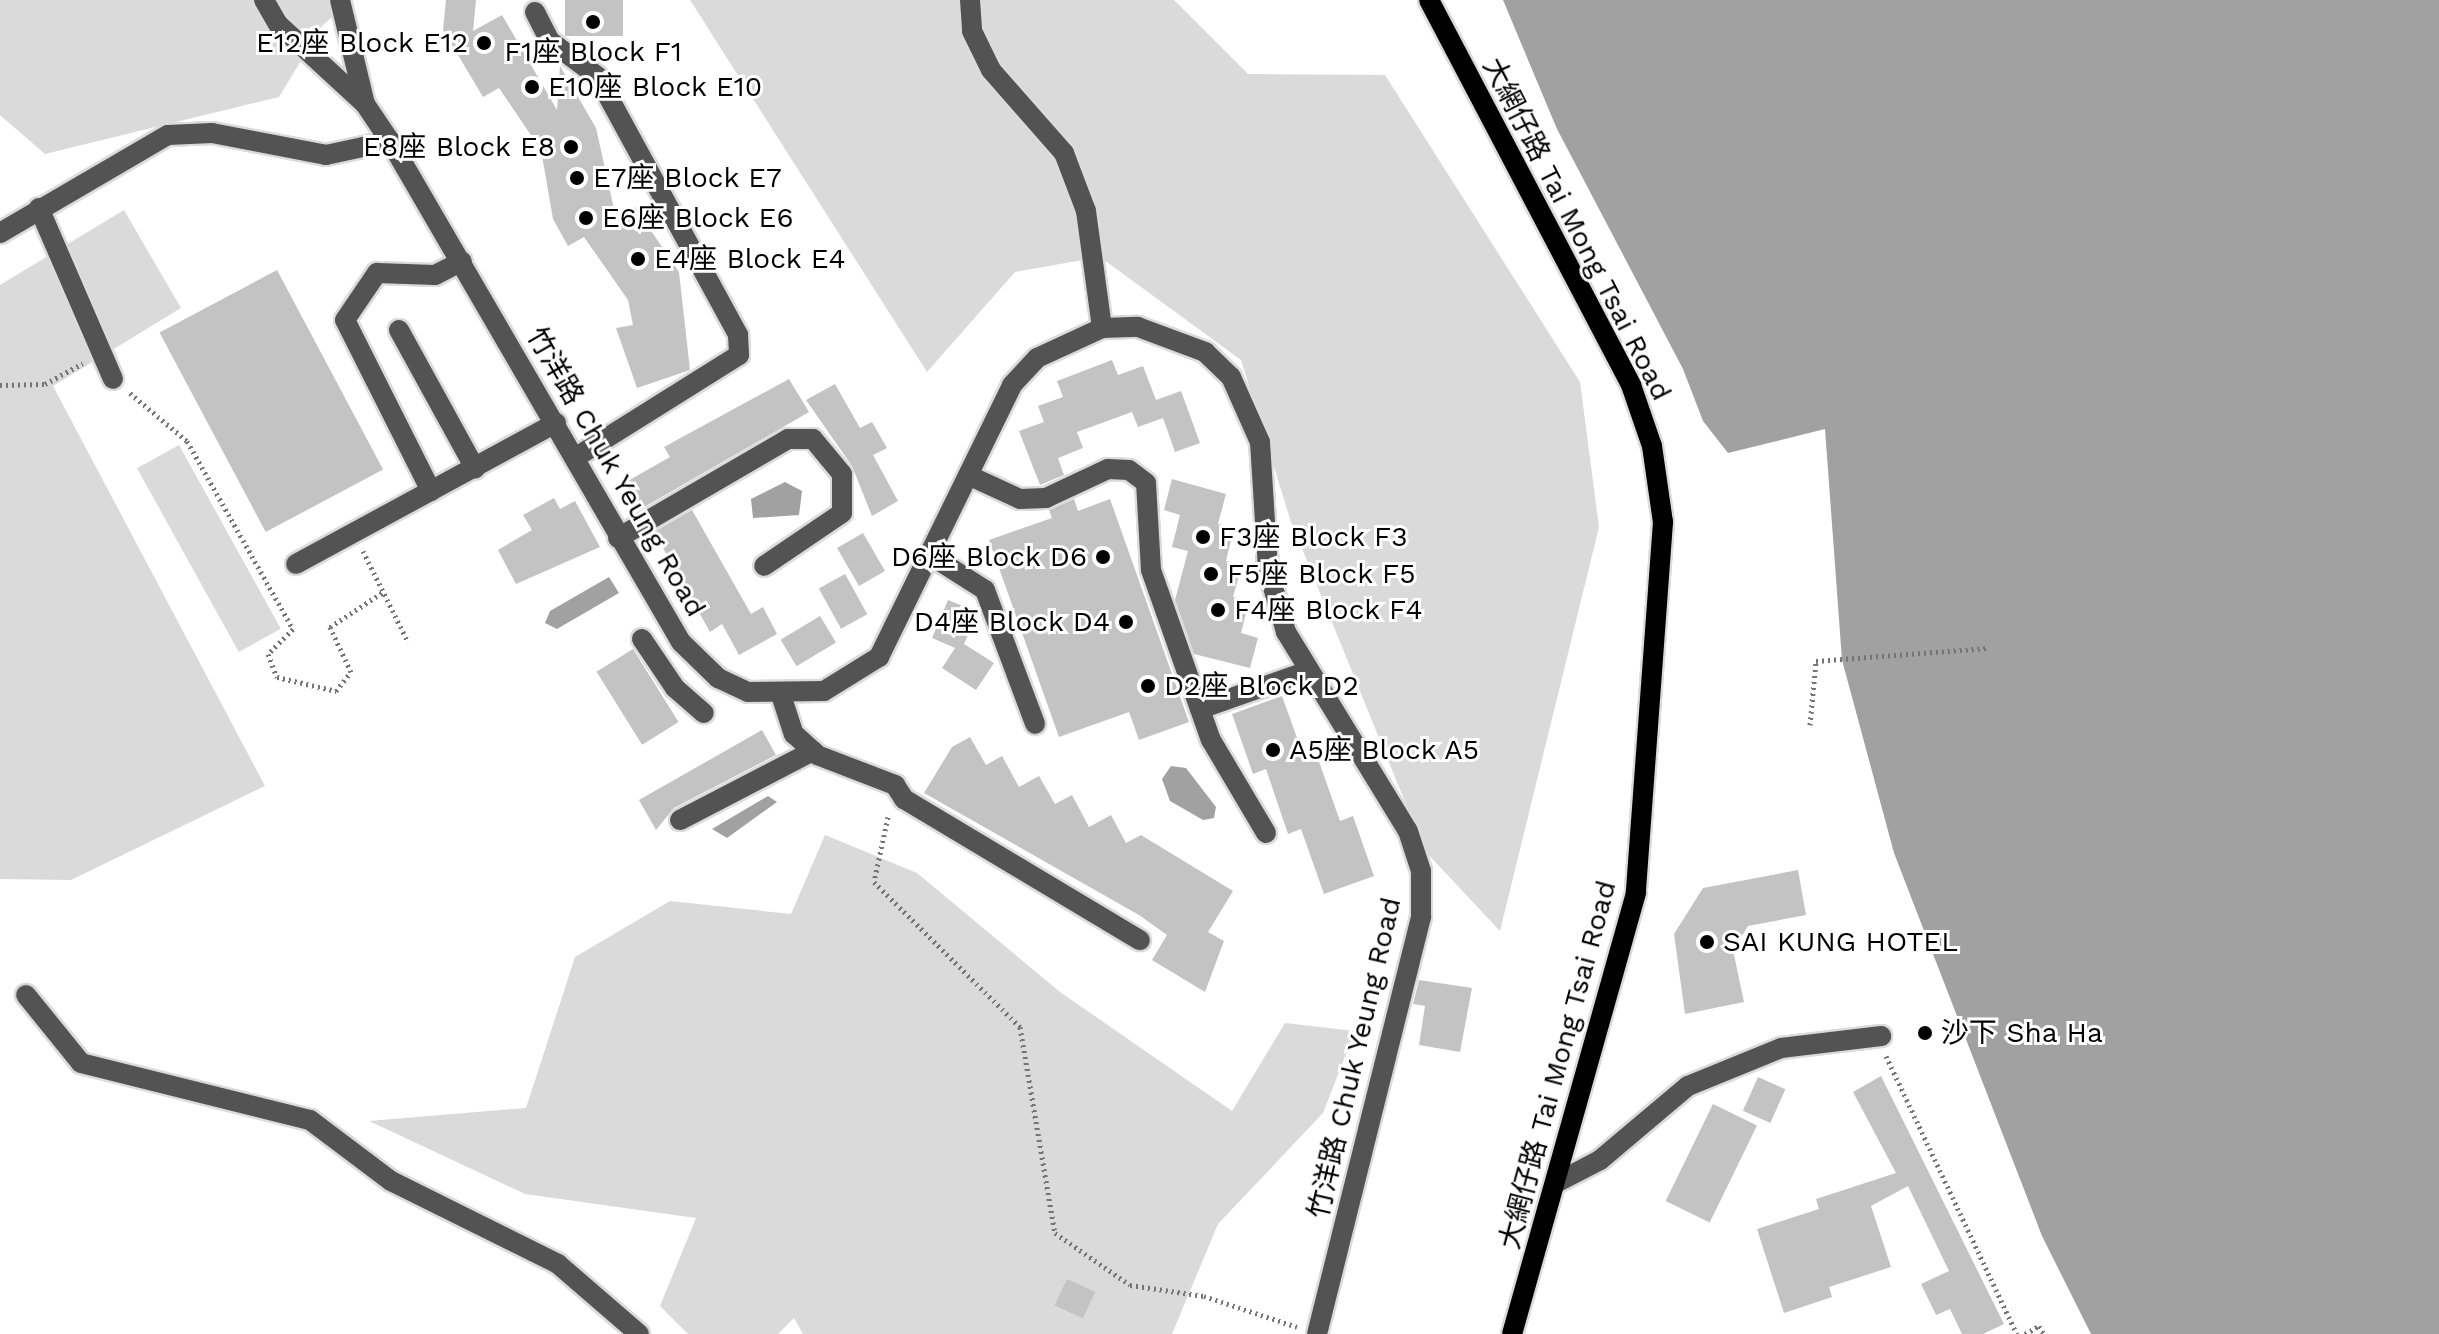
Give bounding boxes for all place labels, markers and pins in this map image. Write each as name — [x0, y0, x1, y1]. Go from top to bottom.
marker: F1座 Block F1 — [584, 13, 602, 31]
place label: E12座 Block E12 — [255, 26, 468, 60]
marker: E12座 Block E12 — [475, 34, 493, 52]
place label: F1座 Block F1 — [504, 35, 682, 69]
place label: E10座 Block E10 — [548, 70, 763, 104]
marker: E10座 Block E10 — [523, 78, 541, 96]
place label: E8座 Block E8 — [362, 130, 555, 164]
marker: E8座 Block E8 — [562, 138, 580, 156]
place label: E7座 Block E7 — [593, 161, 782, 195]
marker: E7座 Block E7 — [568, 169, 586, 187]
place label: E6座 Block E6 — [602, 201, 794, 235]
marker: E6座 Block E6 — [577, 209, 595, 227]
place label: E4座 Block E4 — [654, 242, 846, 276]
marker: E4座 Block E4 — [629, 250, 647, 268]
place label: F3座 Block F3 — [1219, 520, 1408, 554]
marker: F3座 Block F3 — [1194, 528, 1212, 546]
place label: D6座 Block D6 — [890, 540, 1087, 574]
marker: D6座 Block D6 — [1094, 548, 1112, 566]
place label: F5座 Block F5 — [1227, 557, 1416, 591]
marker: F5座 Block F5 — [1202, 565, 1220, 583]
place label: F4座 Block F4 — [1234, 593, 1423, 627]
marker: F4座 Block F4 — [1209, 601, 1227, 619]
place label: D4座 Block D4 — [913, 605, 1110, 639]
marker: D4座 Block D4 — [1117, 613, 1135, 631]
place label: D2座 Block D2 — [1164, 669, 1359, 703]
marker: D2座 Block D2 — [1139, 677, 1157, 695]
place label: A5座 Block A5 — [1289, 733, 1481, 767]
marker: A5座 Block A5 — [1264, 741, 1282, 759]
place label: SAI KUNG HOTEL — [1723, 925, 1958, 959]
marker: SAI KUNG HOTEL — [1698, 933, 1716, 951]
place label: 沙下 Sha Ha — [1941, 1016, 2103, 1050]
marker: 沙下 Sha Ha — [1916, 1024, 1934, 1042]

